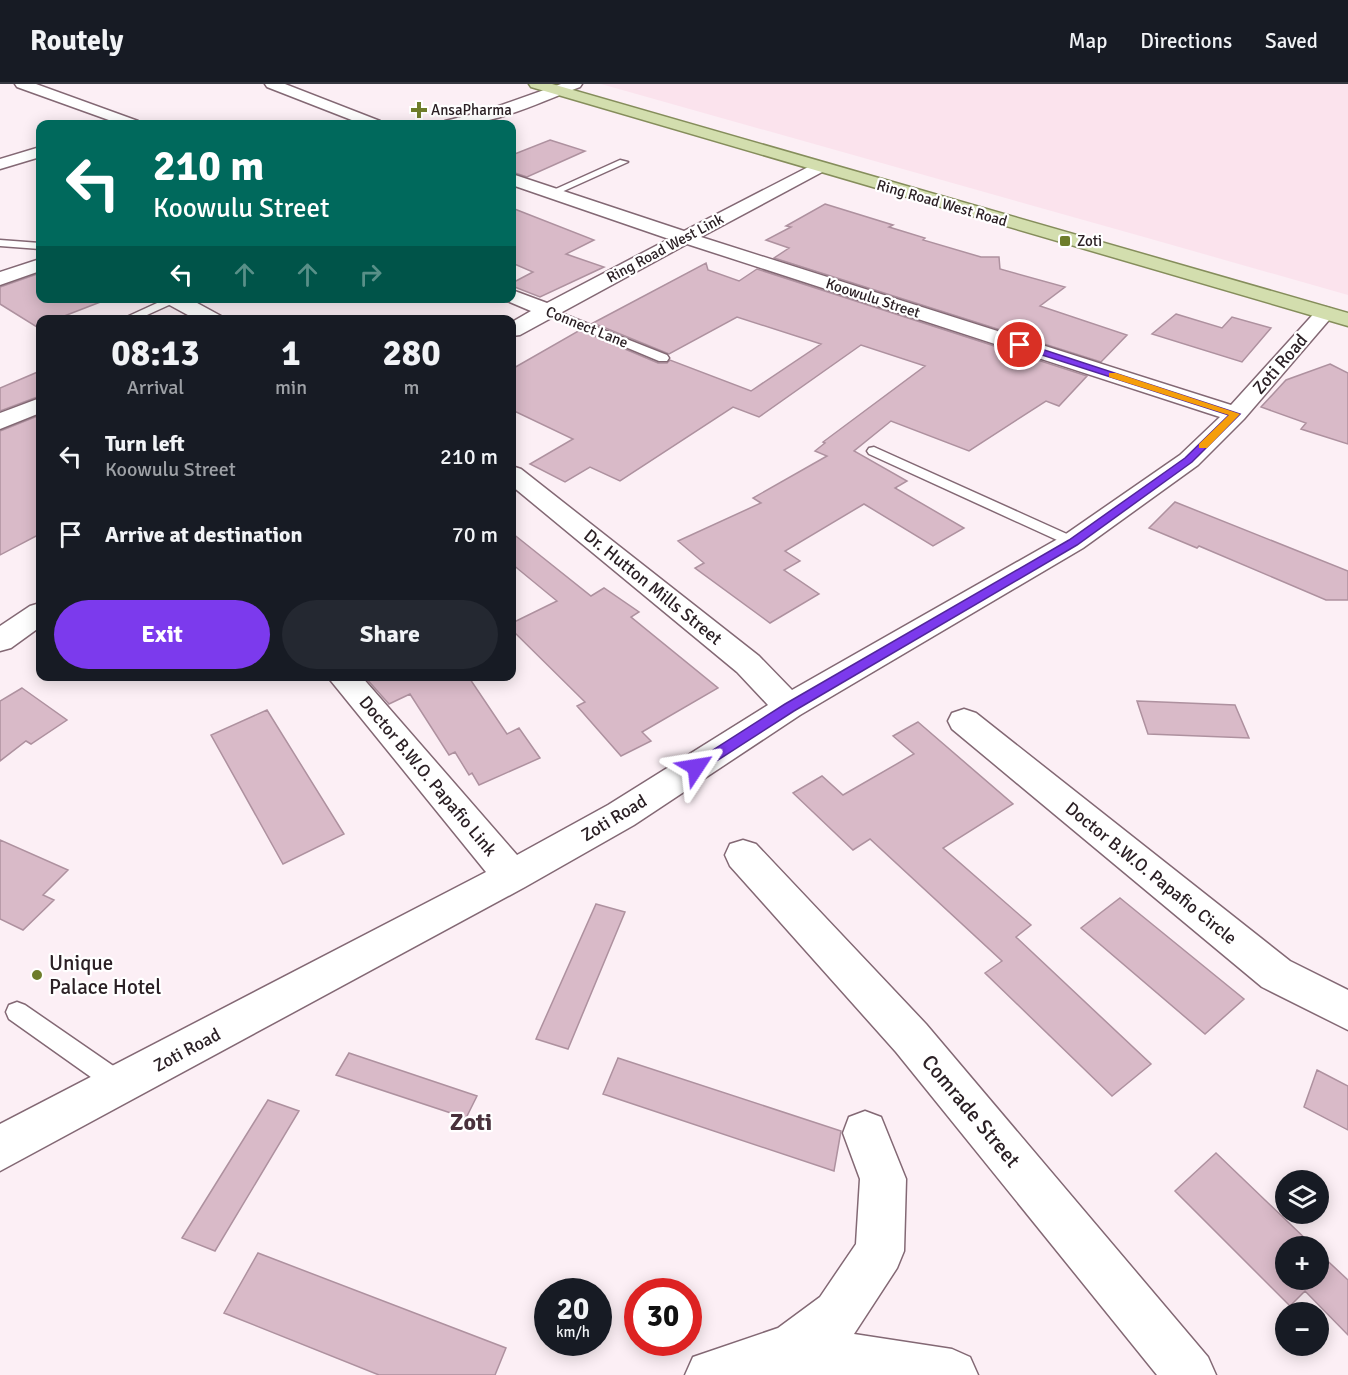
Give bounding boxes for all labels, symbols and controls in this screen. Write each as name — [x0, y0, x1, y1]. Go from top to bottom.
text: Routely — [30, 24, 123, 58]
text: Map — [1069, 28, 1107, 54]
text: Directions — [1140, 28, 1232, 54]
text: Saved — [1265, 28, 1318, 54]
place label: AnsaPharma — [431, 101, 512, 119]
marker: AnsaPharma — [412, 103, 426, 117]
text: 210 m — [153, 141, 264, 192]
icon: left — [54, 144, 132, 222]
street label: Ring Road West Road — [875, 176, 1009, 230]
text: Koowulu Street — [153, 192, 329, 225]
street label: Ring Road West Link — [603, 209, 727, 286]
place label: Zoti — [1077, 232, 1102, 250]
marker: Zoti — [1058, 234, 1072, 248]
icon: left — [165, 258, 198, 291]
icon: ahead — [228, 258, 261, 291]
icon: ahead — [291, 258, 324, 291]
icon: right — [354, 258, 387, 291]
street label: Koowulu Street — [824, 274, 922, 322]
street label: Connect Lane — [543, 302, 631, 352]
pin — [994, 319, 1045, 370]
icon: arrive — [1003, 328, 1036, 361]
street label: Zoti Road — [1248, 329, 1312, 399]
text: 08:13 — [111, 331, 200, 376]
text: 1 — [281, 331, 301, 376]
text: 280 — [382, 331, 441, 376]
text: Arrival — [127, 375, 184, 400]
text: min — [275, 375, 307, 400]
text: m — [404, 375, 420, 400]
text: Turn left — [105, 430, 185, 457]
icon: left — [54, 440, 87, 473]
text: 210 m — [440, 443, 498, 470]
text: Koowulu Street — [105, 457, 236, 482]
icon: arrive — [54, 518, 87, 551]
text: Arrive at destination — [105, 521, 302, 548]
text: 70 m — [452, 521, 498, 548]
street label: Dr. Hutton Mills Street — [579, 524, 727, 650]
button: Exit — [54, 600, 270, 669]
button: Share — [282, 600, 498, 669]
street label: Doctor B.W.O. Papafio Link — [354, 691, 502, 861]
position arrow — [664, 735, 728, 799]
street label: Zoti Road — [577, 790, 651, 846]
street label: Doctor B.W.O. Papafio Circle — [1061, 797, 1241, 949]
place label: Unique Palace Hotel — [49, 950, 162, 1000]
marker: Unique Palace Hotel — [30, 968, 44, 982]
street label: Zoti Road — [150, 1023, 224, 1077]
street label: Comrade Street — [916, 1049, 1026, 1173]
district label: Zoti — [450, 1107, 492, 1137]
map controls — [1275, 1170, 1329, 1356]
button: layers — [1275, 1170, 1329, 1224]
button: + — [1275, 1236, 1329, 1290]
speed limit sign: 30 — [624, 1278, 702, 1356]
text: 20 — [557, 1291, 589, 1328]
button: − — [1275, 1302, 1329, 1356]
text: km/h — [556, 1323, 590, 1341]

